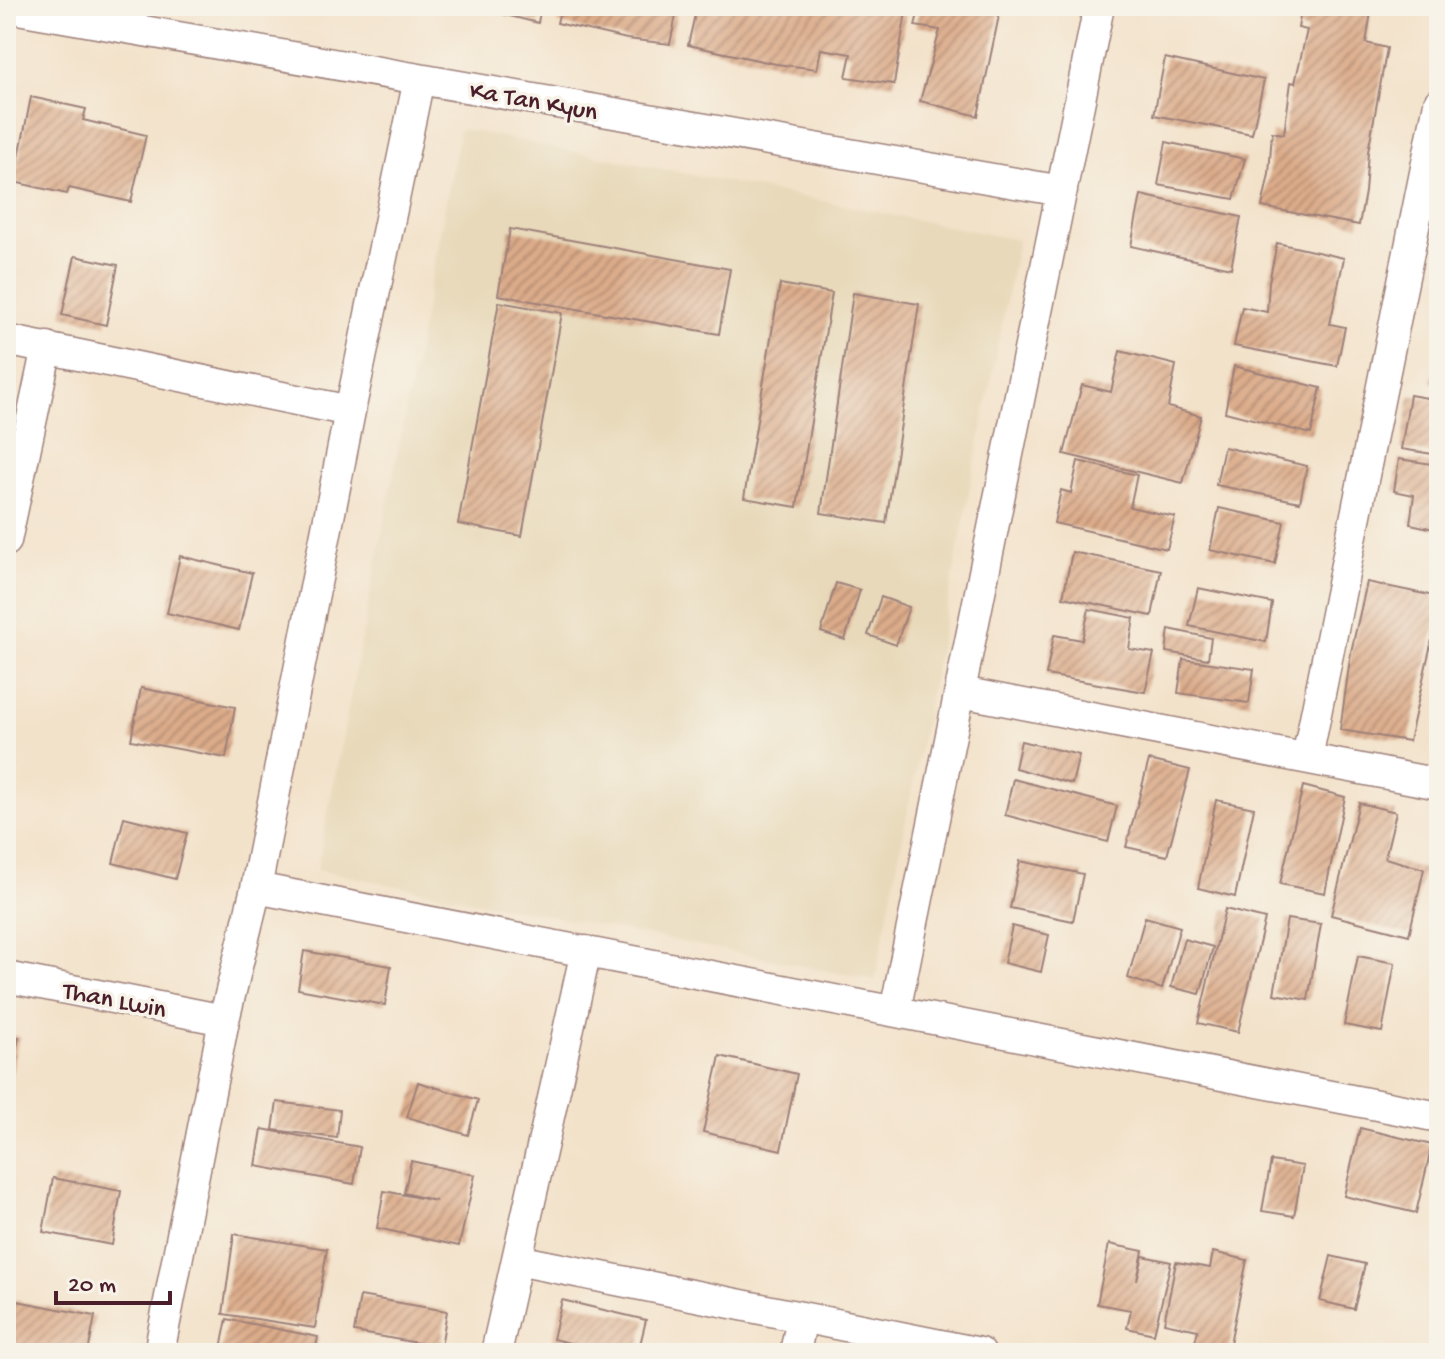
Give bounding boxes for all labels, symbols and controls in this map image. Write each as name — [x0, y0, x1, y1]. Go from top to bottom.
street label: Ka Tan Kyun — [467, 77, 600, 130]
street label: Than Lwin — [58, 977, 169, 1028]
scale bar — [56, 1255, 170, 1305]
text: 20 m — [68, 1272, 116, 1301]

